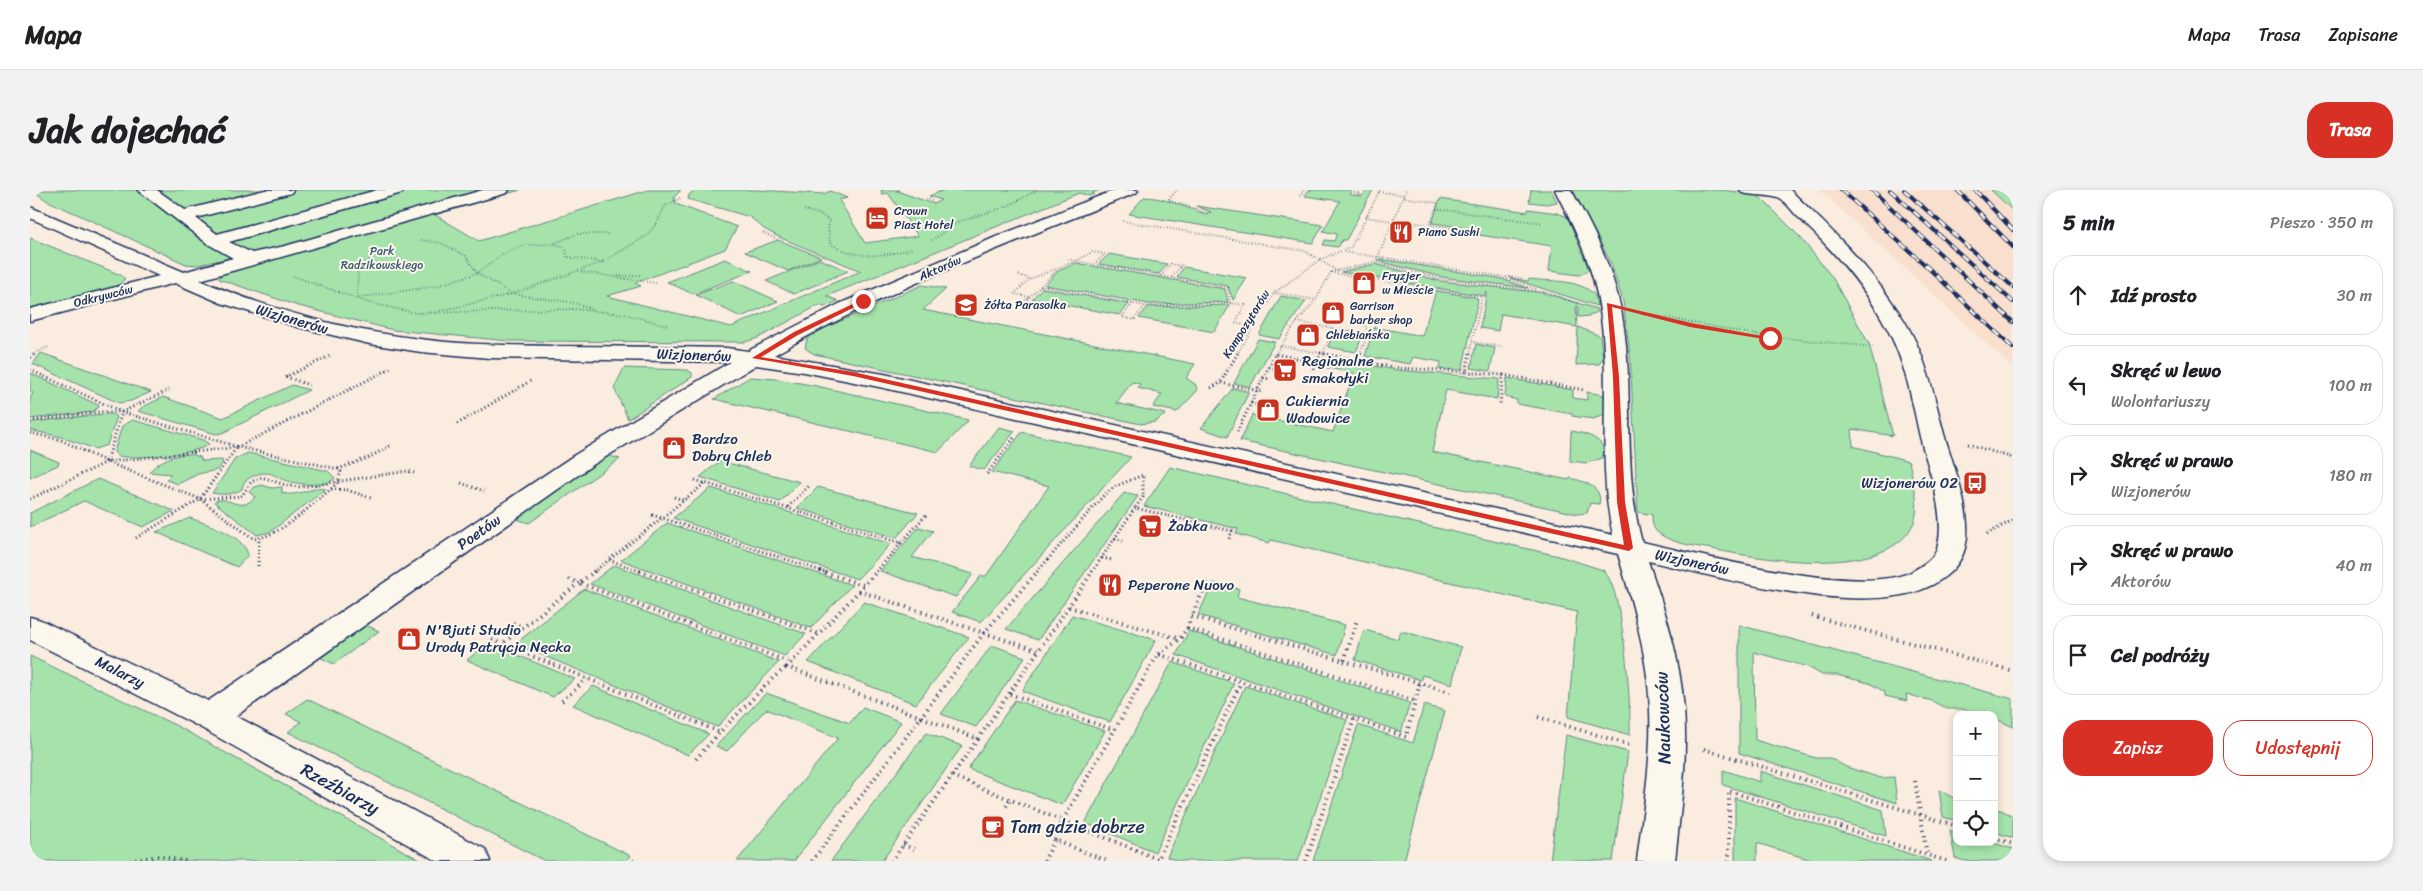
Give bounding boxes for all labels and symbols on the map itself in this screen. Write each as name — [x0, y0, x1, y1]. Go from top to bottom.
place label: Crown Piast Hotel — [894, 200, 954, 236]
hotel icon: Crown Piast Hotel — [864, 205, 890, 231]
restaurant icon: Piano Sushi — [1388, 219, 1414, 245]
place label: Piano Sushi — [1418, 221, 1480, 243]
park label: Park Radzikowskiego — [341, 240, 423, 276]
street label: Aktorów — [914, 249, 966, 288]
place label: Fryzjer w Mieście — [1382, 265, 1434, 301]
shop icon: Fryzjer w Mieście — [1351, 270, 1377, 296]
street label: Odkrywców — [71, 278, 136, 314]
street label: Kompozytorów — [1216, 285, 1276, 363]
route end — [852, 290, 875, 313]
school or university icon: Żółta Parasolka — [953, 292, 979, 318]
place label: Żółta Parasolka — [984, 294, 1067, 316]
place label: Garrison barber shop — [1350, 295, 1413, 331]
street label: Wizjonerów — [252, 296, 332, 342]
shop icon: Garrison barber shop — [1320, 300, 1346, 326]
shop icon: Chlebiańska — [1295, 322, 1321, 348]
place label: Chlebiańska — [1326, 324, 1390, 346]
route start — [1759, 327, 1782, 350]
street label: Wizjonerów — [656, 341, 732, 369]
place label: Regionalne smakołyki — [1301, 348, 1374, 391]
supermarket icon: Regionalne smakołyki — [1272, 357, 1298, 383]
place label: Cukiernia Wadowice — [1286, 388, 1351, 431]
shop icon: Cukiernia Wadowice — [1255, 397, 1281, 423]
place label: Bardzo Dobry Chleb — [692, 426, 772, 469]
shop icon: Bardzo Dobry Chleb — [661, 435, 687, 461]
place label: Wizjonerów 02 — [1861, 470, 1958, 496]
bus stop icon: Wizjonerów 02 — [1962, 470, 1988, 496]
street label: Poetów — [451, 507, 507, 557]
supermarket icon: Żabka — [1137, 513, 1163, 539]
place label: Żabka — [1168, 513, 1208, 539]
street label: Wizjonerów — [1653, 542, 1732, 583]
restaurant icon: Peperone Nuovo — [1097, 572, 1123, 598]
place label: Peperone Nuovo — [1128, 572, 1235, 598]
place label: N'Bjuti Studio Urody Patrycja Nęcka — [426, 617, 572, 660]
shop icon: N'Bjuti Studio Urody Patrycja Nęcka — [396, 626, 422, 652]
street label: Malarzy — [91, 648, 150, 696]
street label: Naukowców — [1645, 671, 1681, 765]
street label: Rzeźbiarzy — [295, 754, 386, 824]
place label: Tam gdzie dobrze — [1010, 811, 1145, 843]
cafe icon: Tam gdzie dobrze — [980, 814, 1006, 840]

